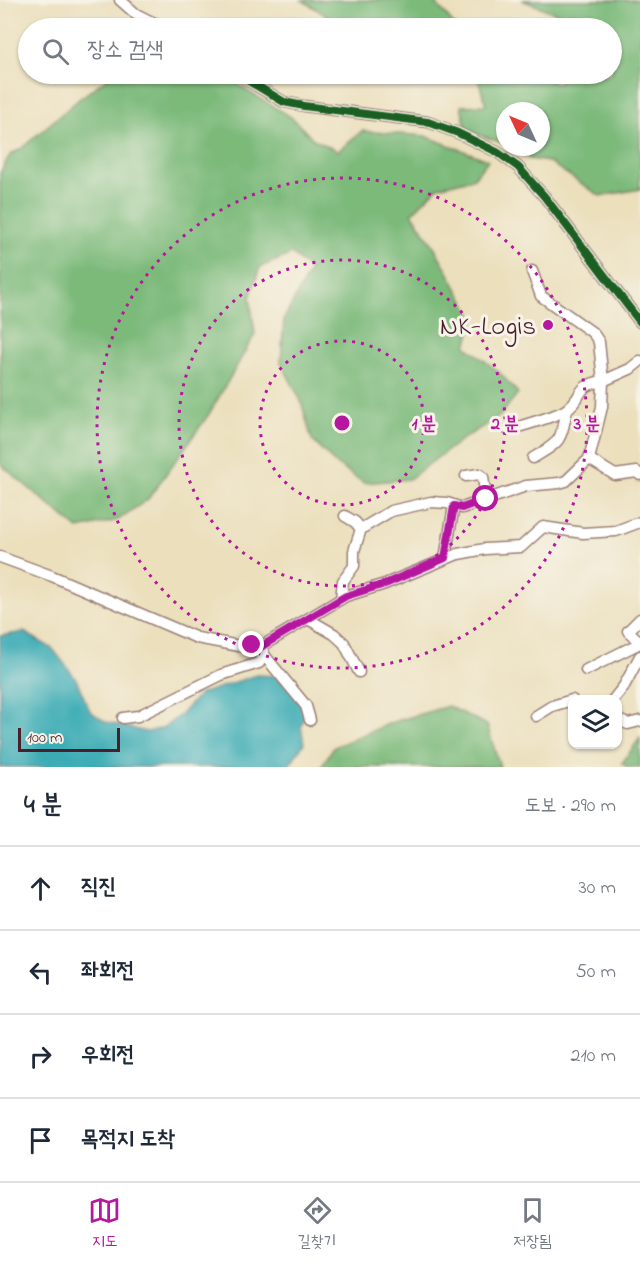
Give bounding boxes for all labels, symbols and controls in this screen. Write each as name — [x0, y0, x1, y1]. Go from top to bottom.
search box — [18, 18, 622, 84]
icon: search — [39, 35, 72, 68]
text: 장소 검색 — [87, 35, 163, 67]
north arrow — [496, 102, 550, 156]
place label: NK-Logis — [440, 308, 536, 347]
marker: NK-Logis — [541, 318, 555, 332]
text: 1 분 — [412, 412, 436, 438]
text: 2 분 — [490, 412, 519, 438]
text: 3 분 — [573, 412, 600, 438]
centre of rings — [332, 413, 352, 433]
route start — [472, 485, 498, 511]
route end — [238, 631, 264, 657]
map controls — [568, 695, 622, 749]
button: layers — [568, 695, 622, 749]
scale bar — [18, 725, 120, 752]
text: 100 m — [27, 726, 62, 750]
text: 4 분 — [24, 787, 62, 825]
text: 도보 · 290 m — [524, 792, 616, 821]
icon: ahead — [24, 872, 57, 905]
text: 직진 — [81, 872, 116, 904]
text: 30 m — [579, 874, 616, 903]
icon: left — [24, 956, 57, 989]
text: 좌회전 — [81, 956, 134, 988]
text: 50 m — [575, 958, 616, 987]
icon: right — [24, 1040, 57, 1073]
text: 우회전 — [81, 1040, 134, 1072]
text: 210 m — [571, 1042, 616, 1071]
icon: arrive — [24, 1124, 57, 1157]
text: 목적지 도착 — [81, 1124, 175, 1156]
tab: 지도 — [88, 1194, 121, 1254]
tab: 길찾기 — [298, 1194, 336, 1254]
tab: 저장됨 — [513, 1194, 552, 1254]

